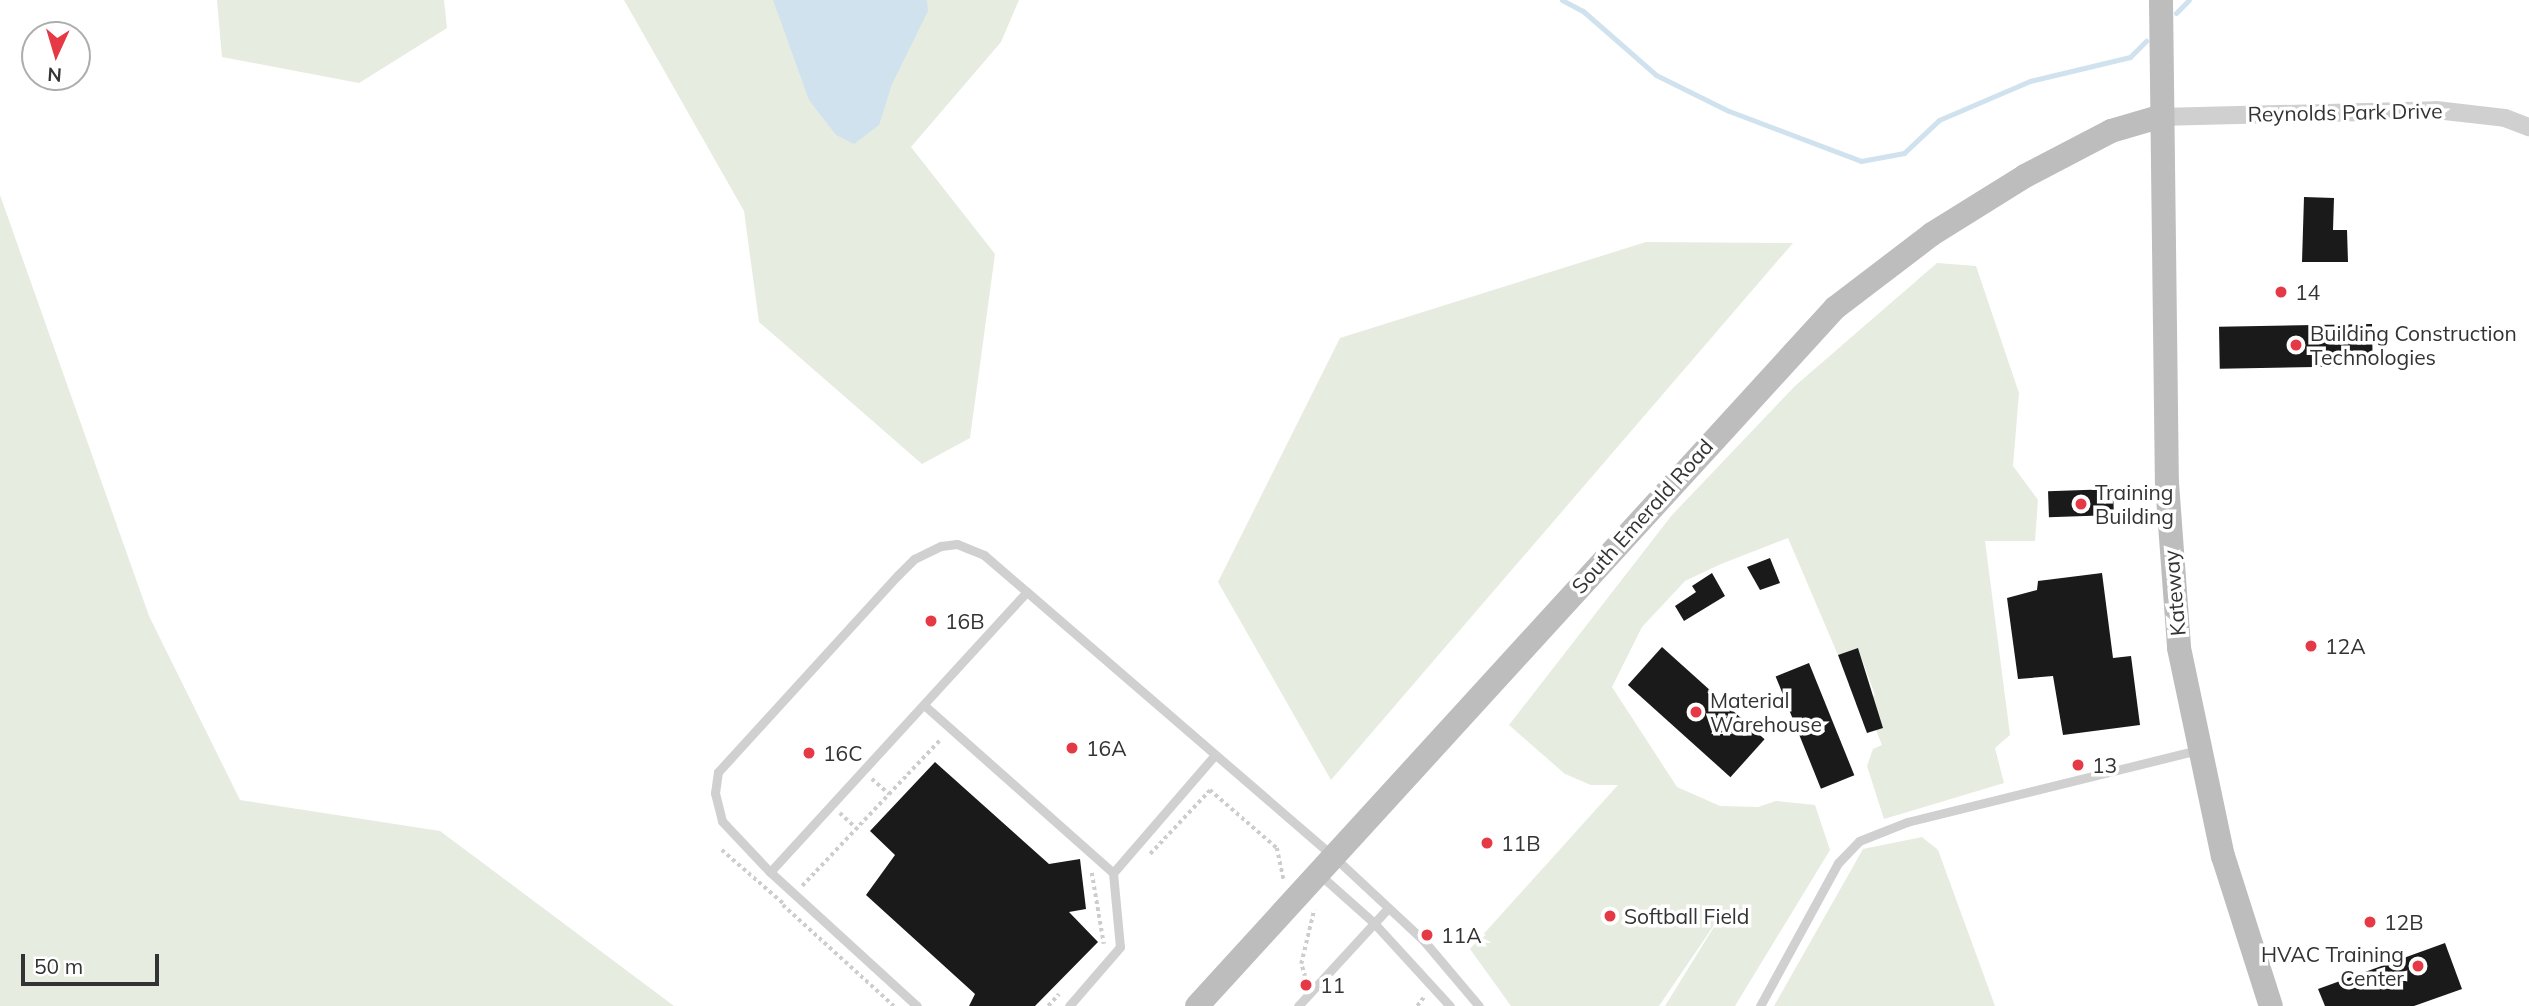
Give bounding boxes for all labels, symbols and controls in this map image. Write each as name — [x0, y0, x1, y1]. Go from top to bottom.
north arrow — [21, 21, 91, 91]
text: N — [47, 62, 63, 87]
street label: Reynolds Park Drive — [2247, 98, 2443, 126]
place label: 14 — [2295, 279, 2320, 305]
marker: 14 — [2273, 284, 2289, 300]
place label: Building Construction Technologies — [2310, 320, 2517, 370]
marker: Building Construction Technologies — [2288, 337, 2304, 353]
street label: South Emerald Road — [1566, 434, 1718, 598]
place label: Training Building — [2095, 479, 2174, 529]
marker: Training Building — [2073, 496, 2089, 512]
street label: Kateway — [2158, 549, 2190, 637]
place label: 16B — [945, 608, 984, 634]
marker: 16B — [923, 613, 939, 629]
place label: 12A — [2325, 633, 2366, 659]
marker: 12A — [2303, 638, 2319, 654]
place label: Material Warehouse — [1710, 687, 1822, 737]
marker: Material Warehouse — [1688, 704, 1704, 720]
place label: 16A — [1086, 735, 1127, 761]
place label: 16C — [823, 740, 863, 766]
marker: 16A — [1064, 740, 1080, 756]
marker: 16C — [801, 745, 817, 761]
place label: 13 — [2092, 752, 2117, 778]
marker: 13 — [2070, 757, 2086, 773]
place label: 11B — [1501, 830, 1540, 856]
marker: 11B — [1479, 835, 1495, 851]
place label: Softball Field — [1624, 903, 1749, 929]
marker: Softball Field — [1602, 908, 1618, 924]
place label: 12B — [2384, 909, 2423, 935]
marker: 12B — [2362, 914, 2378, 930]
place label: 11A — [1441, 922, 1482, 948]
marker: 11A — [1419, 927, 1435, 943]
scale bar — [24, 940, 163, 984]
place label: HVAC Training Center — [2261, 941, 2404, 991]
text: 50 m — [34, 953, 83, 979]
marker: HVAC Training Center — [2410, 958, 2426, 974]
place label: 11 — [1320, 972, 1345, 998]
marker: 11 — [1298, 977, 1314, 993]

